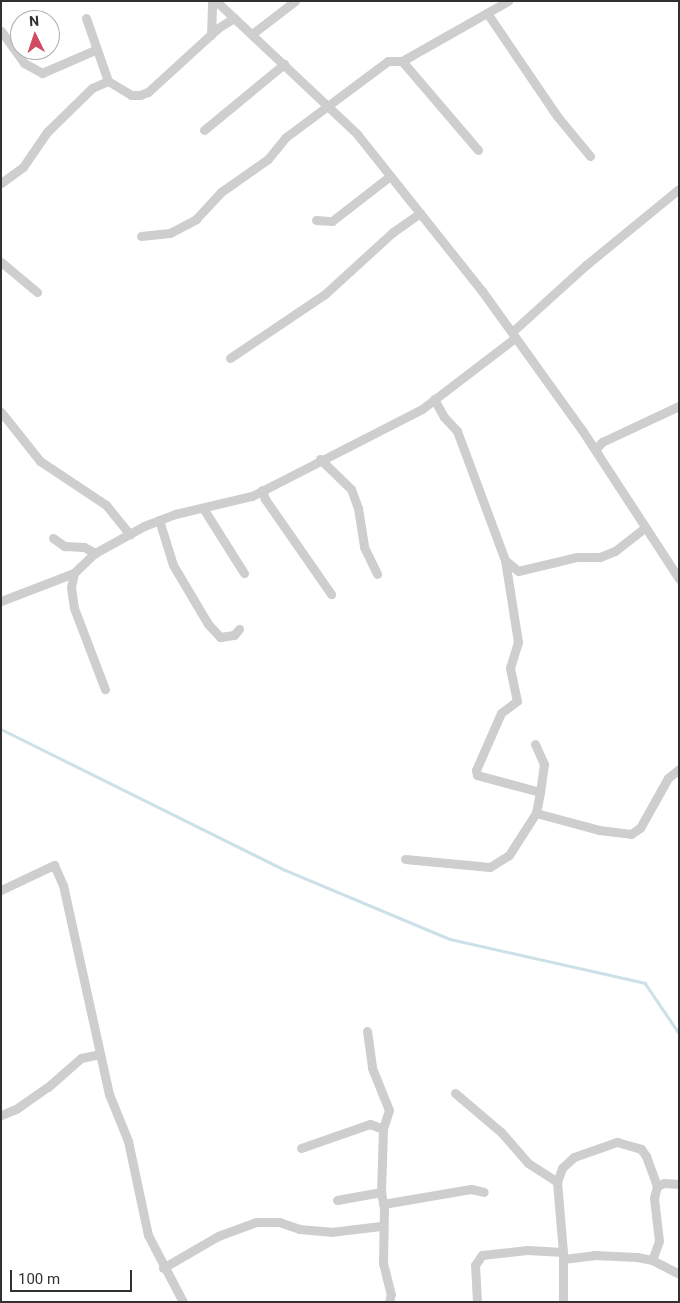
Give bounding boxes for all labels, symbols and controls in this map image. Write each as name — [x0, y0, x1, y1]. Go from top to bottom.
north arrow — [10, 10, 60, 60]
text: N — [29, 13, 40, 29]
scale bar — [12, 1260, 135, 1292]
text: 100 m — [18, 1270, 60, 1288]

